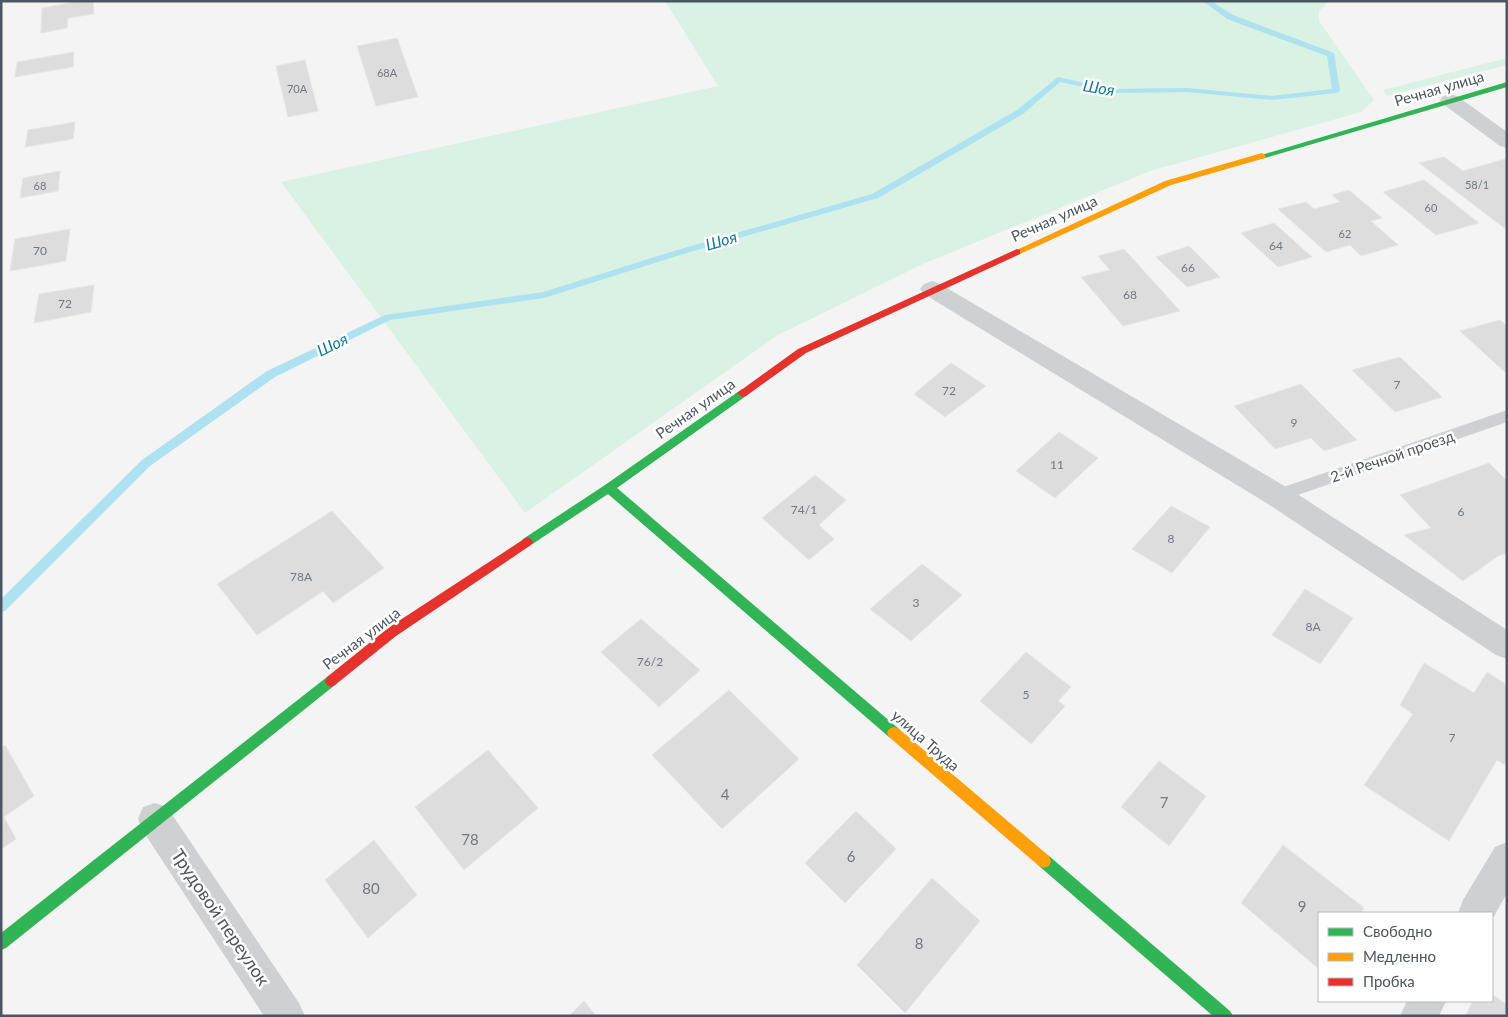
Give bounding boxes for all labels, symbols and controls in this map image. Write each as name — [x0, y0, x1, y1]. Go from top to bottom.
house number: 68А — [377, 66, 398, 79]
street label: Речная улица — [1392, 67, 1486, 109]
water label: Шоя — [1082, 75, 1116, 99]
house number: 70А — [287, 82, 308, 95]
house number: 58/1 — [1465, 178, 1489, 191]
house number: 68 — [34, 179, 46, 192]
street label: Речная улица — [1008, 191, 1100, 245]
house number: 60 — [1425, 201, 1438, 214]
water label: Шоя — [703, 226, 739, 254]
house number: 62 — [1339, 227, 1351, 240]
house number: 64 — [1269, 238, 1283, 253]
house number: 70 — [33, 243, 47, 258]
house number: 66 — [1181, 260, 1195, 275]
house number: 68 — [1123, 287, 1137, 302]
house number: 72 — [58, 296, 72, 311]
water label: Шоя — [314, 328, 350, 360]
street label: Речная улица — [652, 374, 738, 442]
house number: 7 — [1394, 377, 1401, 392]
house number: 72 — [942, 383, 956, 398]
house number: 9 — [1291, 415, 1298, 430]
street label: 2-й Речной проезд — [1328, 426, 1456, 486]
house number: 11 — [1050, 457, 1064, 472]
house number: 74/1 — [791, 502, 817, 517]
house number: 6 — [1458, 504, 1465, 519]
house number: 8 — [1168, 531, 1175, 546]
house number: 78А — [290, 569, 313, 584]
house number: 3 — [913, 595, 920, 610]
street label: Речная улица — [319, 603, 403, 673]
house number: 8А — [1305, 619, 1321, 634]
house number: 76/2 — [637, 654, 663, 669]
house number: 5 — [1023, 687, 1030, 702]
street label: улица Труда — [888, 706, 964, 774]
house number: 7 — [1449, 730, 1456, 745]
house number: 4 — [721, 785, 730, 803]
house number: 7 — [1160, 793, 1169, 811]
house number: 78 — [461, 830, 479, 848]
street label: Трудовой переулок — [167, 845, 275, 990]
house number: 6 — [847, 847, 856, 865]
house number: 80 — [362, 879, 380, 897]
house number: 9 — [1298, 897, 1306, 915]
legend — [1318, 912, 1493, 1002]
text: Свободно — [1363, 922, 1432, 940]
house number: 8 — [915, 934, 923, 952]
text: Медленно — [1363, 947, 1436, 965]
text: Пробка — [1363, 972, 1415, 990]

